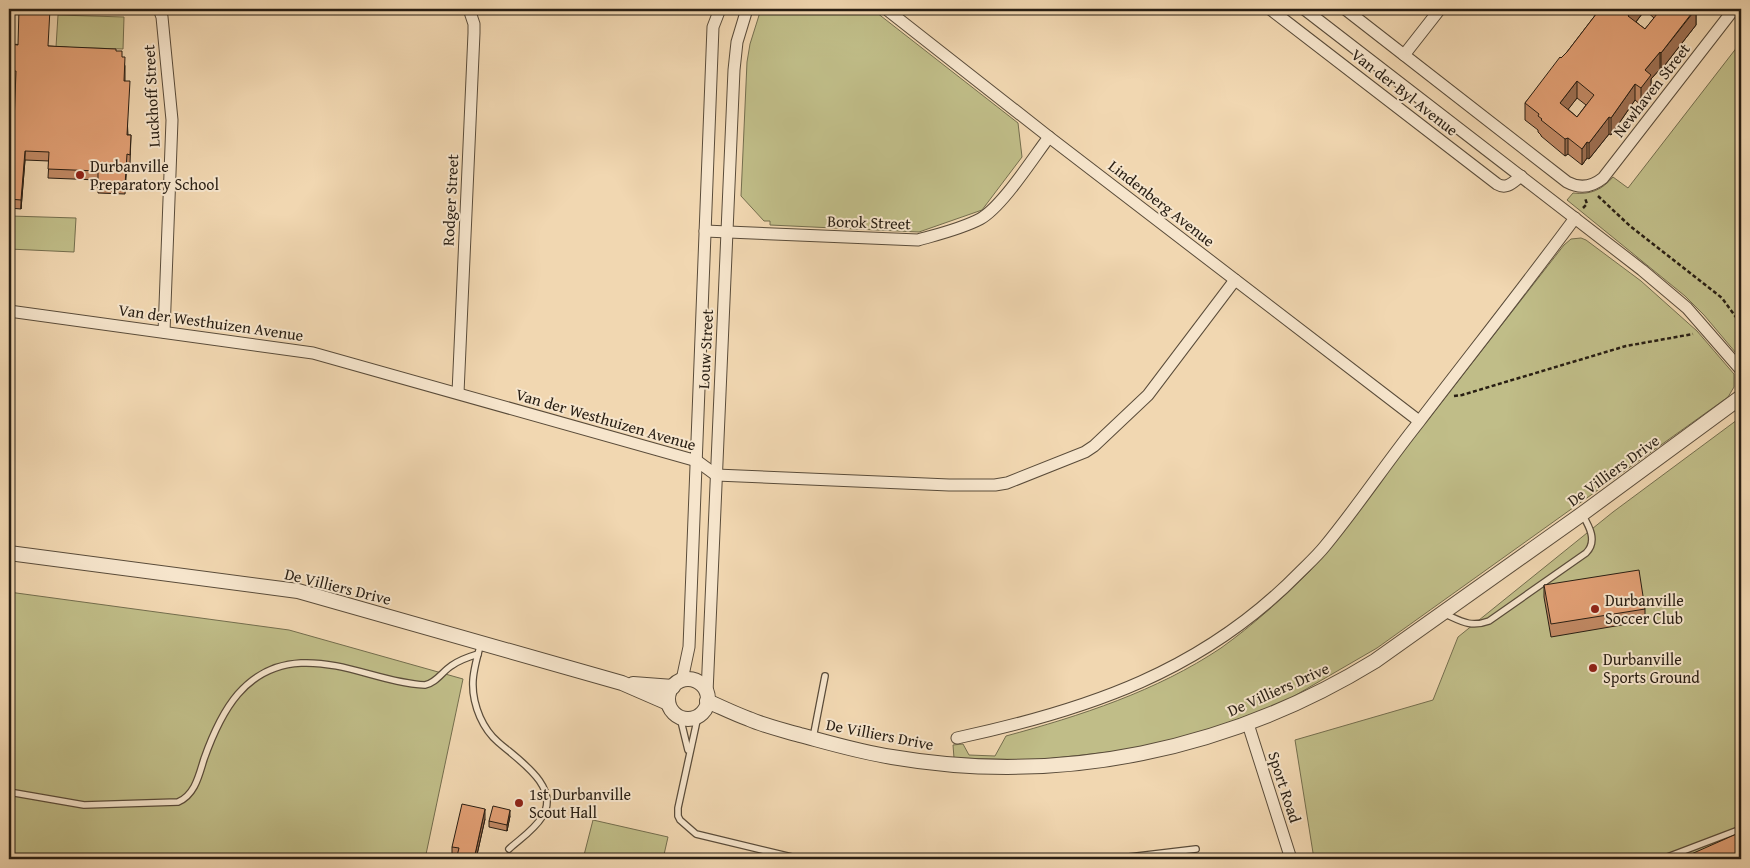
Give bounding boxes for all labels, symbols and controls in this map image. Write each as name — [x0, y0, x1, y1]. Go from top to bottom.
street label: Newhaven Street — [1607, 38, 1696, 142]
street label: Van der Byl Avenue — [1346, 43, 1464, 141]
street label: Luckhoff Street — [136, 44, 166, 148]
street label: Rodger Street — [436, 153, 464, 247]
place label: Durbanville Preparatory School — [90, 154, 220, 196]
street label: Lindenberg Avenue — [1104, 154, 1220, 252]
marker: Durbanville Preparatory School — [74, 169, 86, 181]
street label: Borok Street — [827, 209, 912, 235]
street label: Van der Westhuizen Avenue — [117, 297, 305, 347]
street label: Louw Street — [691, 308, 719, 390]
street label: Van der Westhuizen Avenue — [513, 382, 699, 456]
street label: De Villiers Drive — [1562, 428, 1664, 512]
street label: De Villiers Drive — [282, 561, 394, 611]
place label: Durbanville Soccer Club — [1605, 588, 1684, 630]
marker: Durbanville Soccer Club — [1589, 603, 1601, 615]
place label: Durbanville Sports Ground — [1603, 647, 1700, 689]
street label: De Villiers Drive — [1223, 656, 1333, 722]
marker: Durbanville Sports Ground — [1587, 662, 1599, 674]
street label: De Villiers Drive — [824, 712, 936, 756]
street label: Sport Road — [1262, 748, 1308, 826]
place label: 1st Durbanville Scout Hall — [529, 782, 631, 824]
marker: 1st Durbanville Scout Hall — [513, 797, 525, 809]

